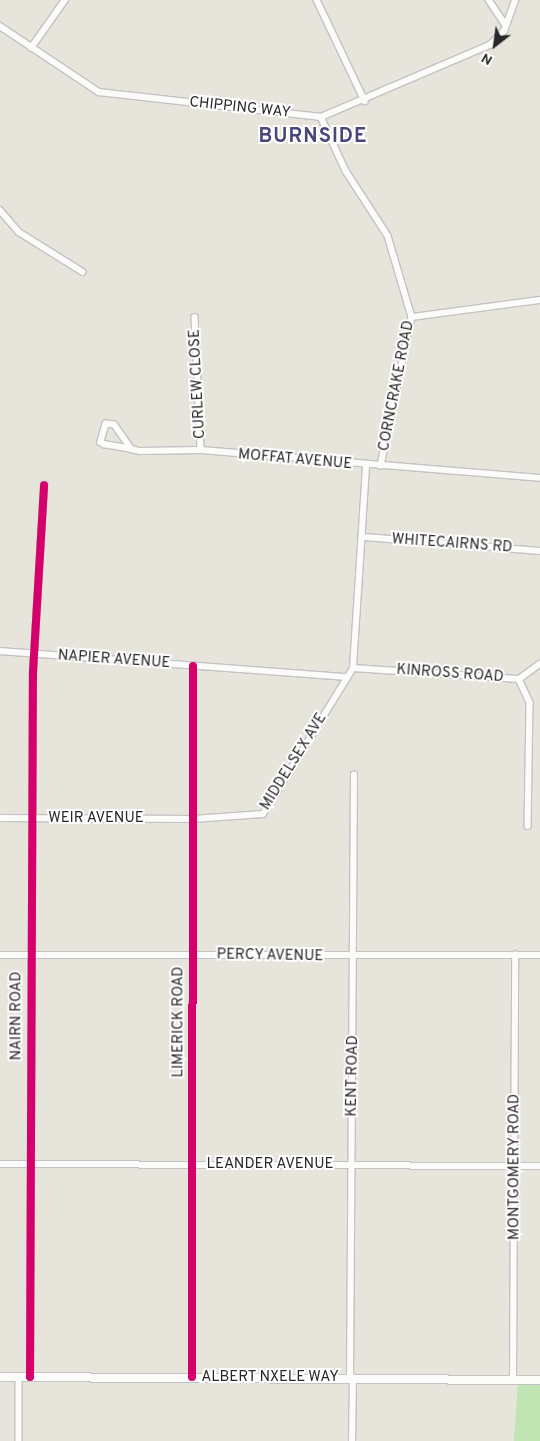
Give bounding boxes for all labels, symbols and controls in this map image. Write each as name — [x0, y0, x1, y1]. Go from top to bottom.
north arrow — [470, 20, 520, 70]
text: N — [479, 49, 496, 68]
street label: CHIPPING WAY — [188, 94, 292, 122]
district label: BURNSIDE — [258, 125, 368, 149]
street label: CORNCRAKE ROAD — [376, 319, 418, 453]
street label: CURLEW CLOSE — [186, 328, 210, 440]
street label: MOFFAT AVENUE — [237, 446, 353, 474]
street label: WHITECAIRNS RD — [391, 531, 513, 557]
street label: NAPIER AVENUE — [57, 647, 171, 673]
street label: KINROSS ROAD — [396, 661, 504, 687]
street label: MIDDELSEX AVE — [257, 710, 331, 814]
street label: WEIR AVENUE — [48, 810, 144, 828]
street label: PERCY AVENUE — [216, 946, 324, 966]
street label: LIMERICK ROAD — [170, 966, 188, 1078]
street label: NAIRN ROAD — [8, 972, 26, 1060]
street label: KENT ROAD — [343, 1035, 363, 1117]
street label: MONTGOMERY ROAD — [506, 1094, 524, 1240]
street label: LEANDER AVENUE — [206, 1156, 334, 1174]
street label: ALBERT NXELE WAY — [201, 1369, 339, 1387]

